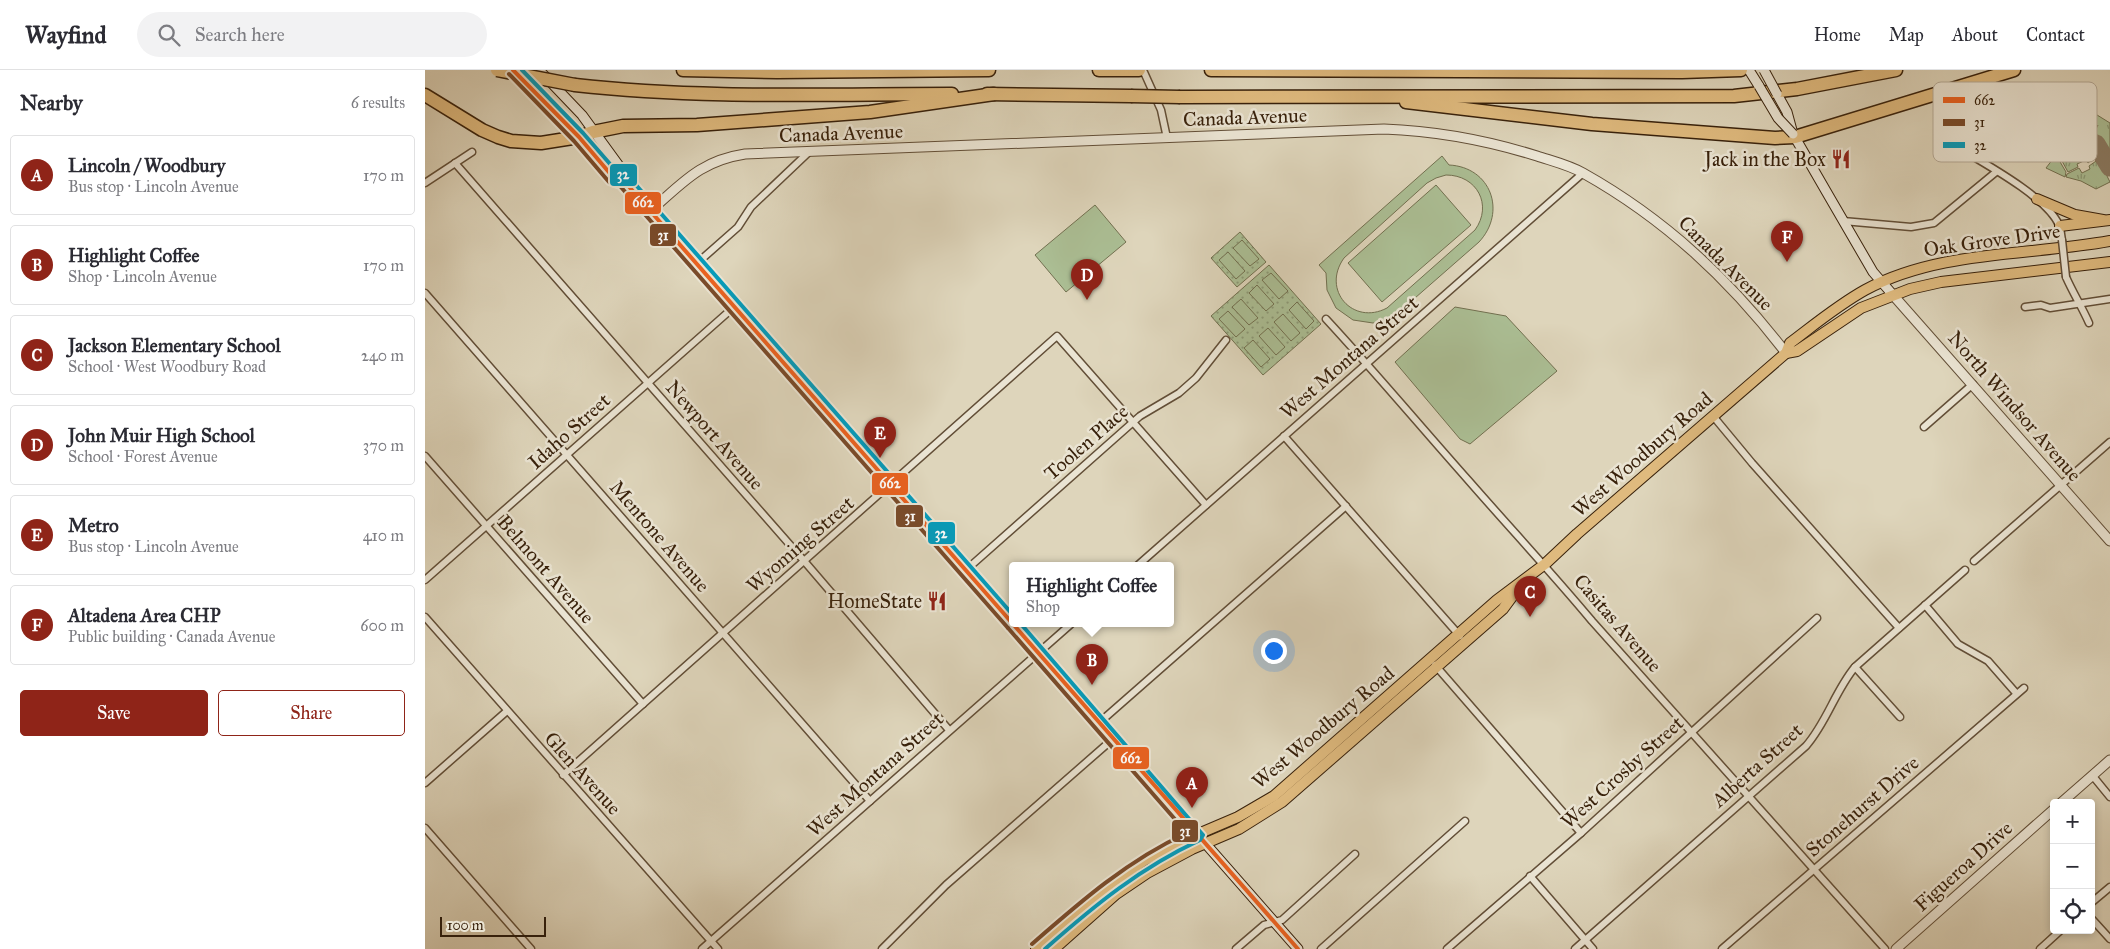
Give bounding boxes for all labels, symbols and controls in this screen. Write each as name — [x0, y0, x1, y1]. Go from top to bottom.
search box — [137, 12, 487, 57]
text: Wayfind — [25, 20, 107, 50]
icon: search — [155, 21, 183, 49]
text: Search here — [195, 23, 285, 46]
text: Home — [1814, 24, 1861, 46]
text: Map — [1889, 24, 1924, 46]
text: About — [1952, 24, 1998, 46]
text: Contact — [2026, 24, 2085, 46]
legend — [1933, 82, 2097, 162]
text: Nearby — [20, 90, 83, 116]
text: 662 — [1974, 92, 1995, 109]
text: 6 results — [351, 93, 405, 112]
street label: Canada Avenue — [1183, 103, 1307, 131]
text: 31 — [1974, 114, 1986, 131]
street label: Canada Avenue — [779, 119, 903, 147]
text: 32 — [1974, 137, 1987, 154]
place label: Jack in the Box — [1702, 147, 1826, 172]
restaurant icon: Jack in the Box — [1830, 148, 1852, 170]
text: Lincoln / Woodbury — [68, 154, 225, 177]
line badge: 32 — [609, 163, 638, 187]
text: A — [32, 166, 42, 185]
text: 170 m — [363, 166, 404, 185]
text: 32 — [617, 166, 630, 184]
text: Bus stop · Lincoln Avenue — [68, 177, 239, 196]
line badge: 662 — [624, 191, 662, 215]
text: 662 — [632, 194, 655, 211]
street label: Canada Avenue — [1674, 211, 1778, 315]
street label: Oak Grove Drive — [1922, 219, 2062, 261]
pin: F — [1771, 221, 1803, 262]
line badge: 31 — [649, 223, 677, 247]
text: 31 — [657, 227, 669, 245]
text: Highlight Coffee — [68, 244, 199, 267]
text: B — [32, 256, 42, 275]
text: 170 m — [363, 256, 404, 275]
pin: D — [1071, 259, 1103, 300]
text: Shop · Lincoln Avenue — [68, 267, 217, 286]
street label: West Montana Street — [1275, 290, 1423, 424]
street label: North Windsor Avenue — [1943, 326, 2087, 486]
text: Jackson Elementary School — [68, 334, 281, 357]
text: C — [32, 346, 42, 365]
text: 240 m — [361, 346, 404, 365]
text: School · West Woodbury Road — [68, 357, 266, 376]
street label: Newport Avenue — [661, 375, 769, 495]
street label: West Woodbury Road — [1567, 387, 1717, 521]
street label: Idaho Street — [523, 388, 615, 474]
street label: Toolen Place — [1039, 399, 1133, 485]
pin: E — [864, 417, 896, 458]
text: John Muir High School — [68, 424, 255, 447]
text: D — [31, 436, 43, 455]
text: 370 m — [363, 436, 404, 455]
text: School · Forest Avenue — [68, 447, 218, 466]
line badge: 662 — [871, 472, 909, 496]
street label: Mentone Avenue — [605, 475, 715, 597]
text: 662 — [879, 475, 902, 492]
street label: Wyoming Street — [741, 491, 859, 598]
line badge: 31 — [895, 504, 924, 528]
text: 31 — [904, 508, 916, 526]
street label: Belmont Avenue — [492, 510, 600, 628]
text: Metro — [68, 514, 119, 537]
line badge: 32 — [927, 521, 956, 545]
text: 32 — [935, 525, 948, 543]
text: E — [31, 526, 43, 545]
text: 410 m — [363, 526, 404, 545]
text: Bus stop · Lincoln Avenue — [68, 537, 239, 556]
popup — [1009, 562, 1174, 627]
street label: Casitas Avenue — [1569, 569, 1667, 677]
text: Highlight Coffee — [1026, 574, 1157, 597]
pin: C — [1514, 576, 1546, 617]
place label: HomeState — [827, 589, 922, 613]
restaurant icon: HomeState — [926, 590, 948, 612]
text: Shop — [1026, 597, 1060, 616]
text: Altadena Area CHP — [68, 604, 221, 627]
text: F — [32, 616, 42, 635]
text: 600 m — [360, 616, 404, 635]
text: Public building · Canada Avenue — [68, 627, 275, 646]
your location — [1261, 638, 1287, 664]
pin: B — [1076, 644, 1108, 685]
street label: West Woodbury Road — [1247, 661, 1399, 793]
button: Save — [20, 690, 208, 736]
button: Share — [218, 690, 405, 736]
street label: West Montana Street — [802, 706, 948, 842]
street label: West Crosby Street — [1556, 711, 1688, 833]
street label: Alberta Street — [1706, 718, 1807, 813]
street label: Glen Avenue — [539, 727, 627, 819]
line badge: 662 — [1112, 746, 1150, 770]
text: 662 — [1120, 750, 1143, 767]
street label: Stonehurst Drive — [1801, 750, 1923, 862]
pin: A — [1176, 767, 1208, 808]
map controls — [2050, 799, 2095, 934]
button: + — [2050, 799, 2095, 844]
street label: Figueroa Drive — [1909, 816, 2018, 917]
line badge: 31 — [1171, 819, 1199, 843]
text: 31 — [1179, 823, 1191, 841]
button: − — [2050, 844, 2095, 889]
button: locate — [2050, 889, 2095, 934]
scale bar — [440, 914, 546, 937]
text: 100 m — [447, 917, 484, 934]

